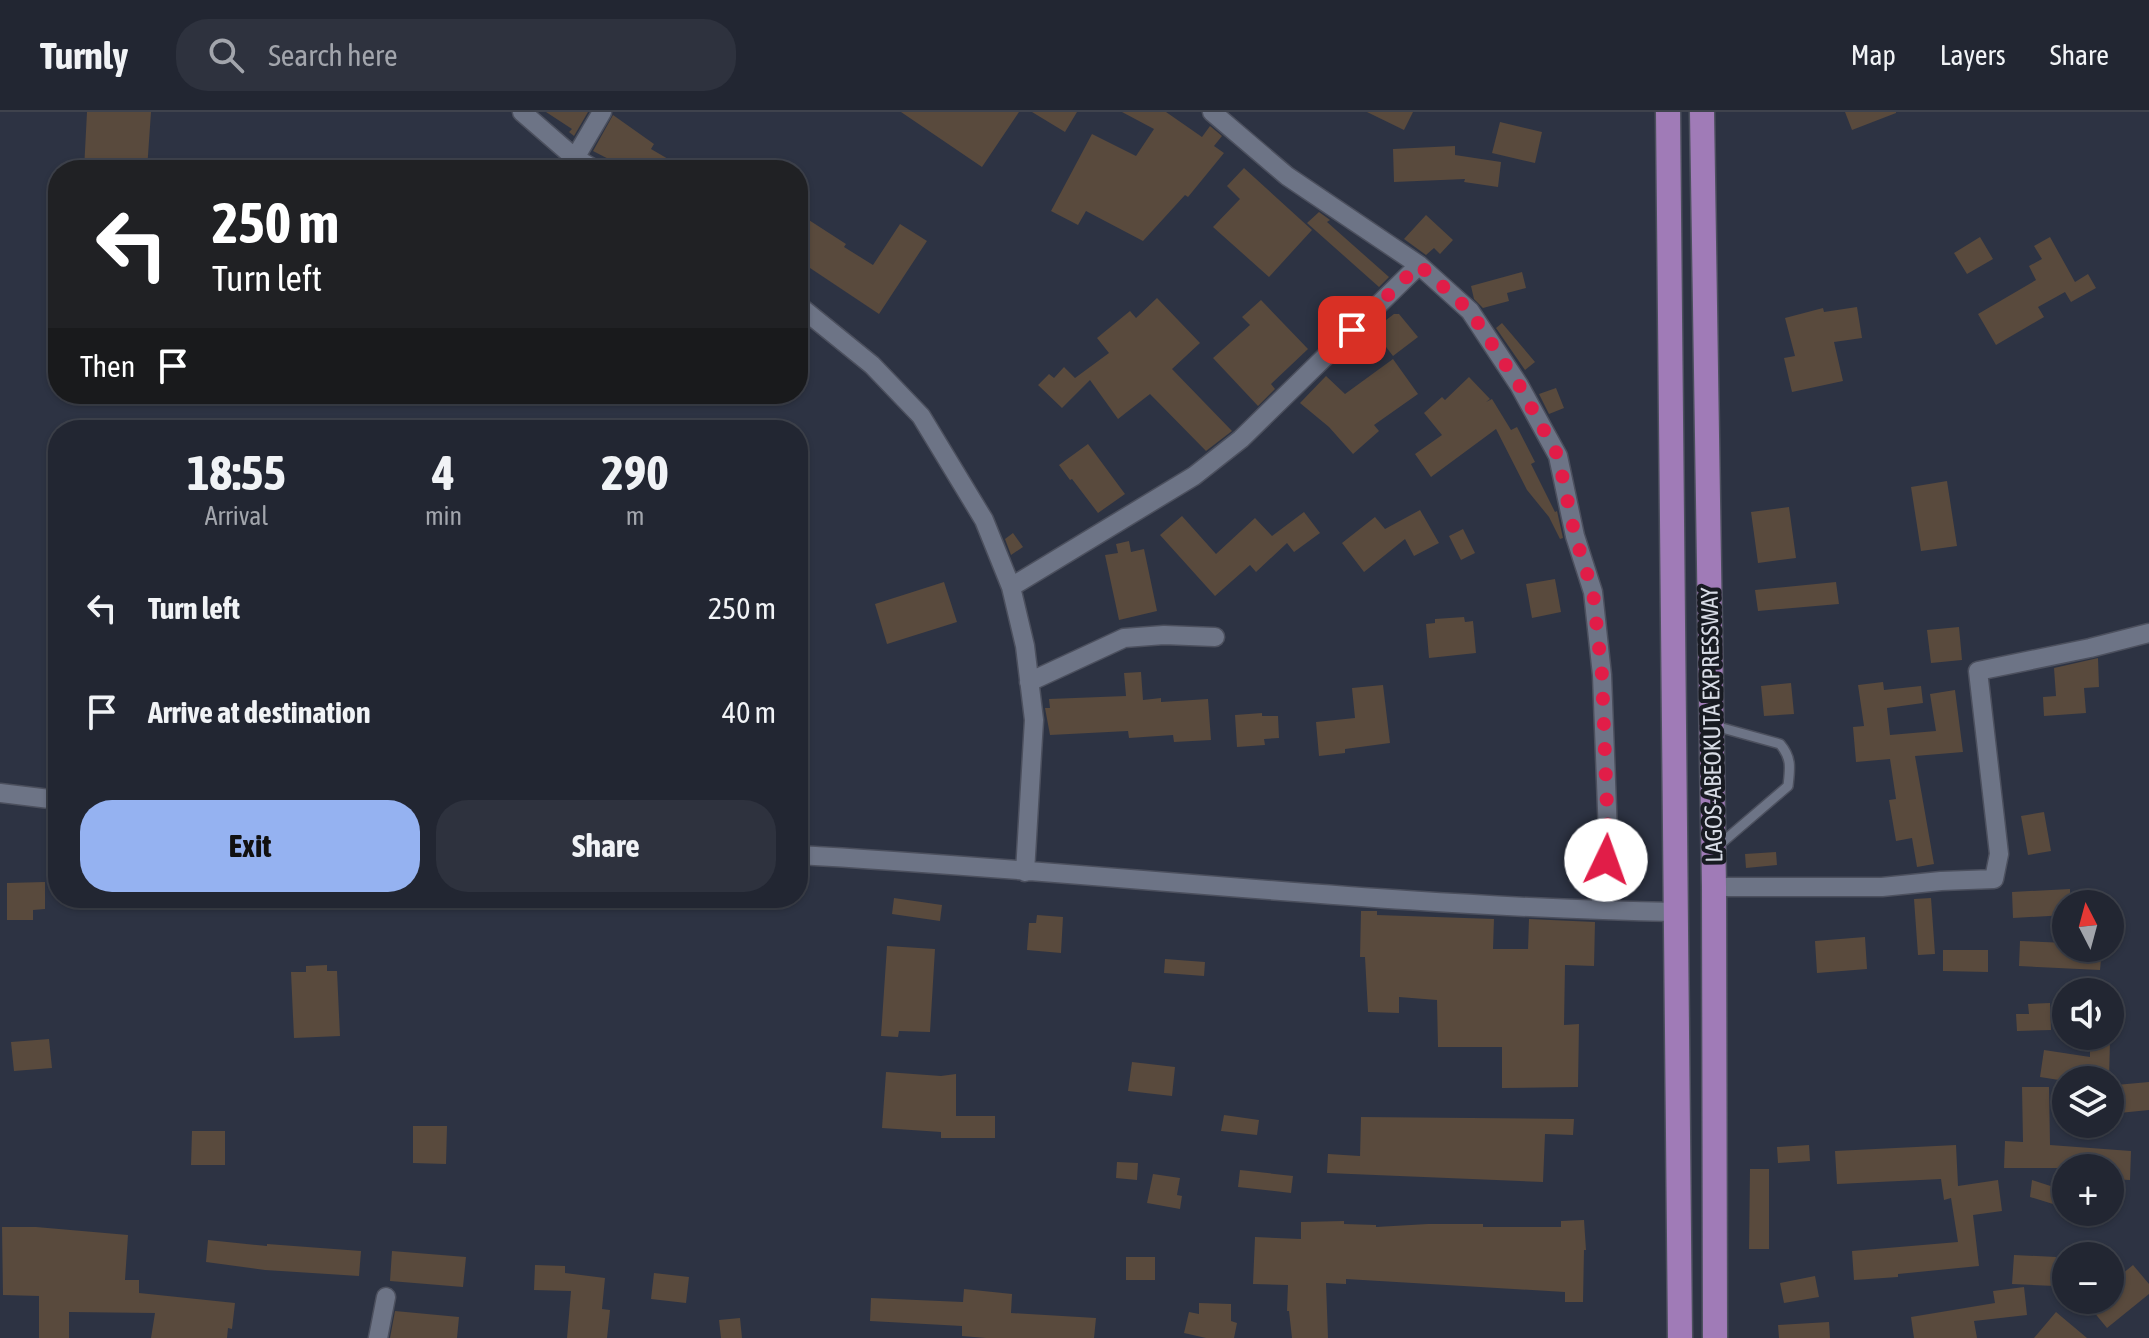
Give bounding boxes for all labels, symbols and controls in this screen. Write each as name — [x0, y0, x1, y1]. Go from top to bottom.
search box — [176, 19, 736, 91]
icon: search — [204, 33, 248, 77]
text: Turnly — [40, 34, 128, 77]
text: Search here — [268, 38, 398, 72]
text: Map — [1851, 39, 1896, 71]
text: Layers — [1940, 39, 2006, 71]
text: Share — [2050, 39, 2109, 71]
text: 250 m — [212, 191, 339, 255]
icon: left — [80, 192, 184, 296]
text: Turn left — [212, 257, 322, 299]
pin — [1318, 296, 1386, 364]
icon: arrive — [1330, 308, 1374, 352]
icon: arrive — [151, 344, 195, 388]
text: Then — [80, 349, 135, 383]
text: 18:55 — [187, 445, 286, 500]
text: 4 — [432, 445, 455, 500]
text: 290 — [601, 445, 669, 500]
text: Arrival — [205, 501, 268, 531]
text: min — [425, 501, 462, 531]
text: m — [626, 501, 644, 531]
icon: left — [80, 586, 124, 630]
street label: LAGOS-ABEOKUTA EXPRESSWAY — [1696, 587, 1727, 863]
text: Turn left — [148, 591, 240, 625]
text: 250 m — [708, 591, 776, 625]
icon: arrive — [80, 690, 124, 734]
text: Arrive at destination — [148, 695, 370, 729]
text: 40 m — [722, 695, 776, 729]
button: Exit — [80, 800, 420, 892]
button: Share — [436, 800, 776, 892]
position arrow — [1564, 818, 1648, 902]
north arrow — [2052, 890, 2124, 962]
map controls — [2052, 890, 2124, 1314]
button: sound — [2052, 978, 2124, 1050]
button: layers — [2052, 1066, 2124, 1138]
button: + — [2052, 1154, 2124, 1226]
button: − — [2052, 1242, 2124, 1314]

